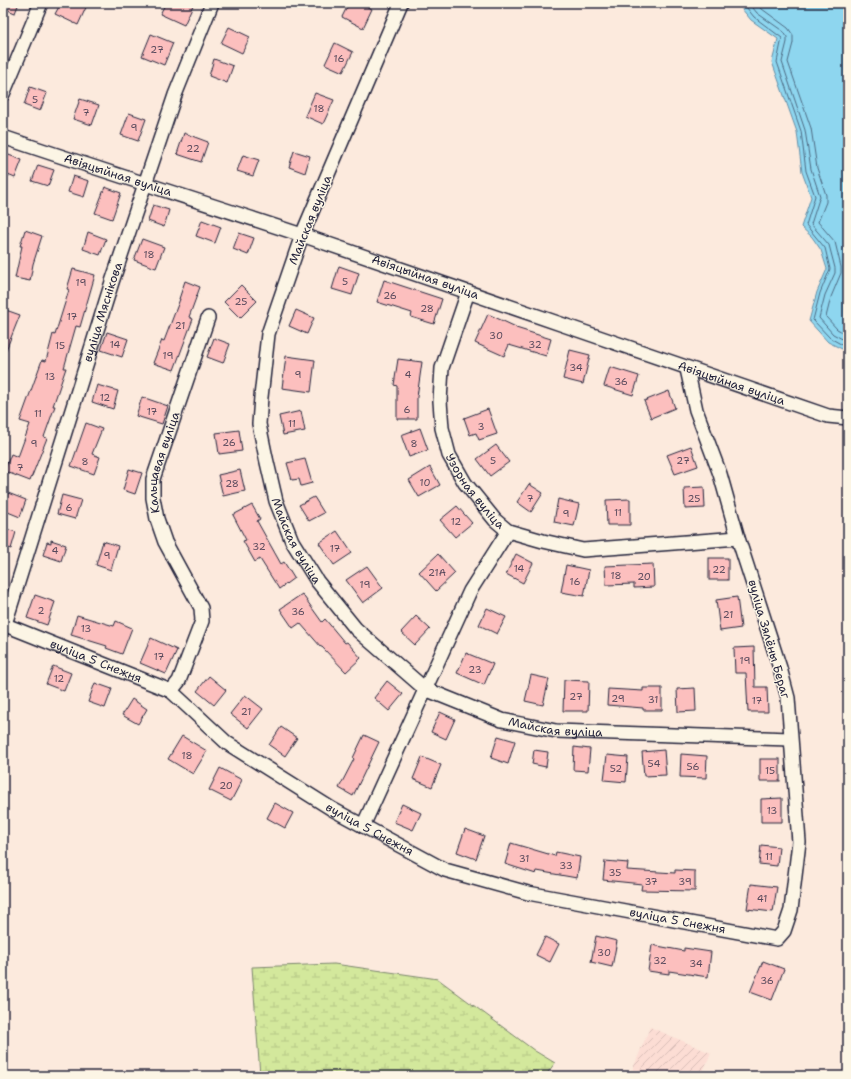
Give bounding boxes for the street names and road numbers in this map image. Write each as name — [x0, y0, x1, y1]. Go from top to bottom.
street label: Авіяцыйная вуліца — [62, 150, 174, 200]
street label: Майская вуліца — [285, 172, 335, 267]
street label: Авіяцыйная вуліца — [370, 251, 482, 303]
street label: вуліца Мяснікова — [80, 259, 126, 364]
street label: Авіяцыйная вуліца — [676, 357, 788, 409]
street label: Кальцавая вуліца — [145, 409, 184, 515]
street label: Узорная вуліца — [442, 451, 508, 533]
street label: Майская вуліца — [268, 495, 325, 587]
street label: вуліца Зялёны Бераг — [744, 578, 794, 701]
street label: вуліца 5 Снежня — [48, 636, 144, 686]
street label: Майская вуліца — [507, 713, 603, 741]
street label: вуліца 5 Снежня — [323, 799, 416, 859]
street label: вуліца 5 Снежня — [628, 904, 727, 937]

